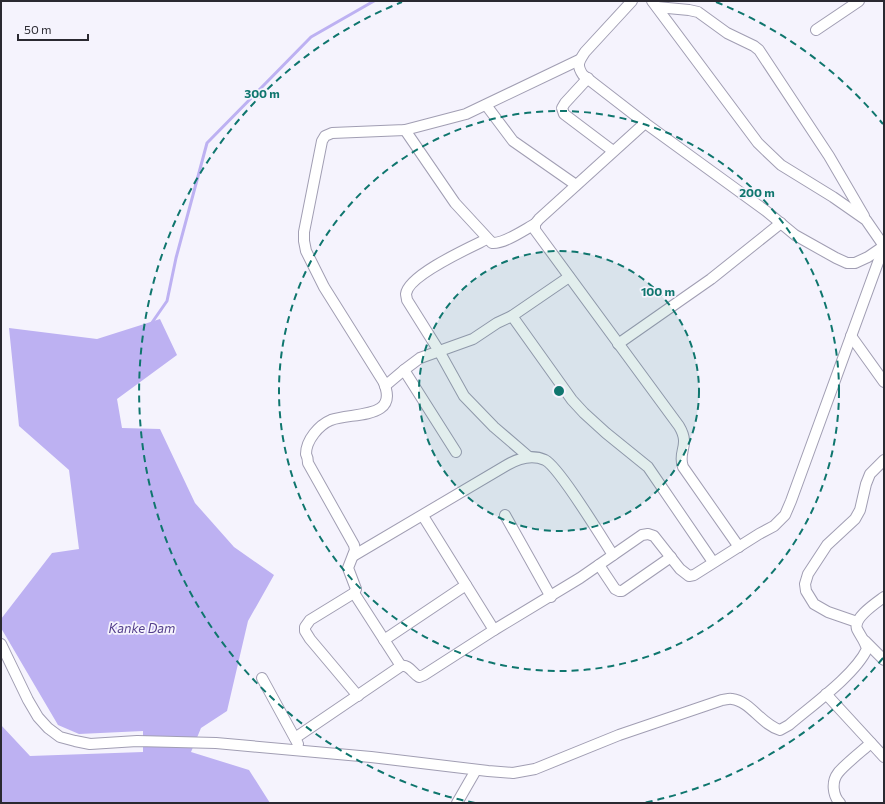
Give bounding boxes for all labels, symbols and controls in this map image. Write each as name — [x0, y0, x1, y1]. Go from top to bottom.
scale bar — [18, 16, 88, 42]
text: 50 m — [24, 22, 52, 36]
text: 300 m — [244, 86, 280, 100]
text: 200 m — [739, 185, 775, 199]
text: 100 m — [641, 284, 675, 298]
centre of rings — [552, 384, 566, 398]
water label: Kanke Dam — [109, 620, 175, 636]

